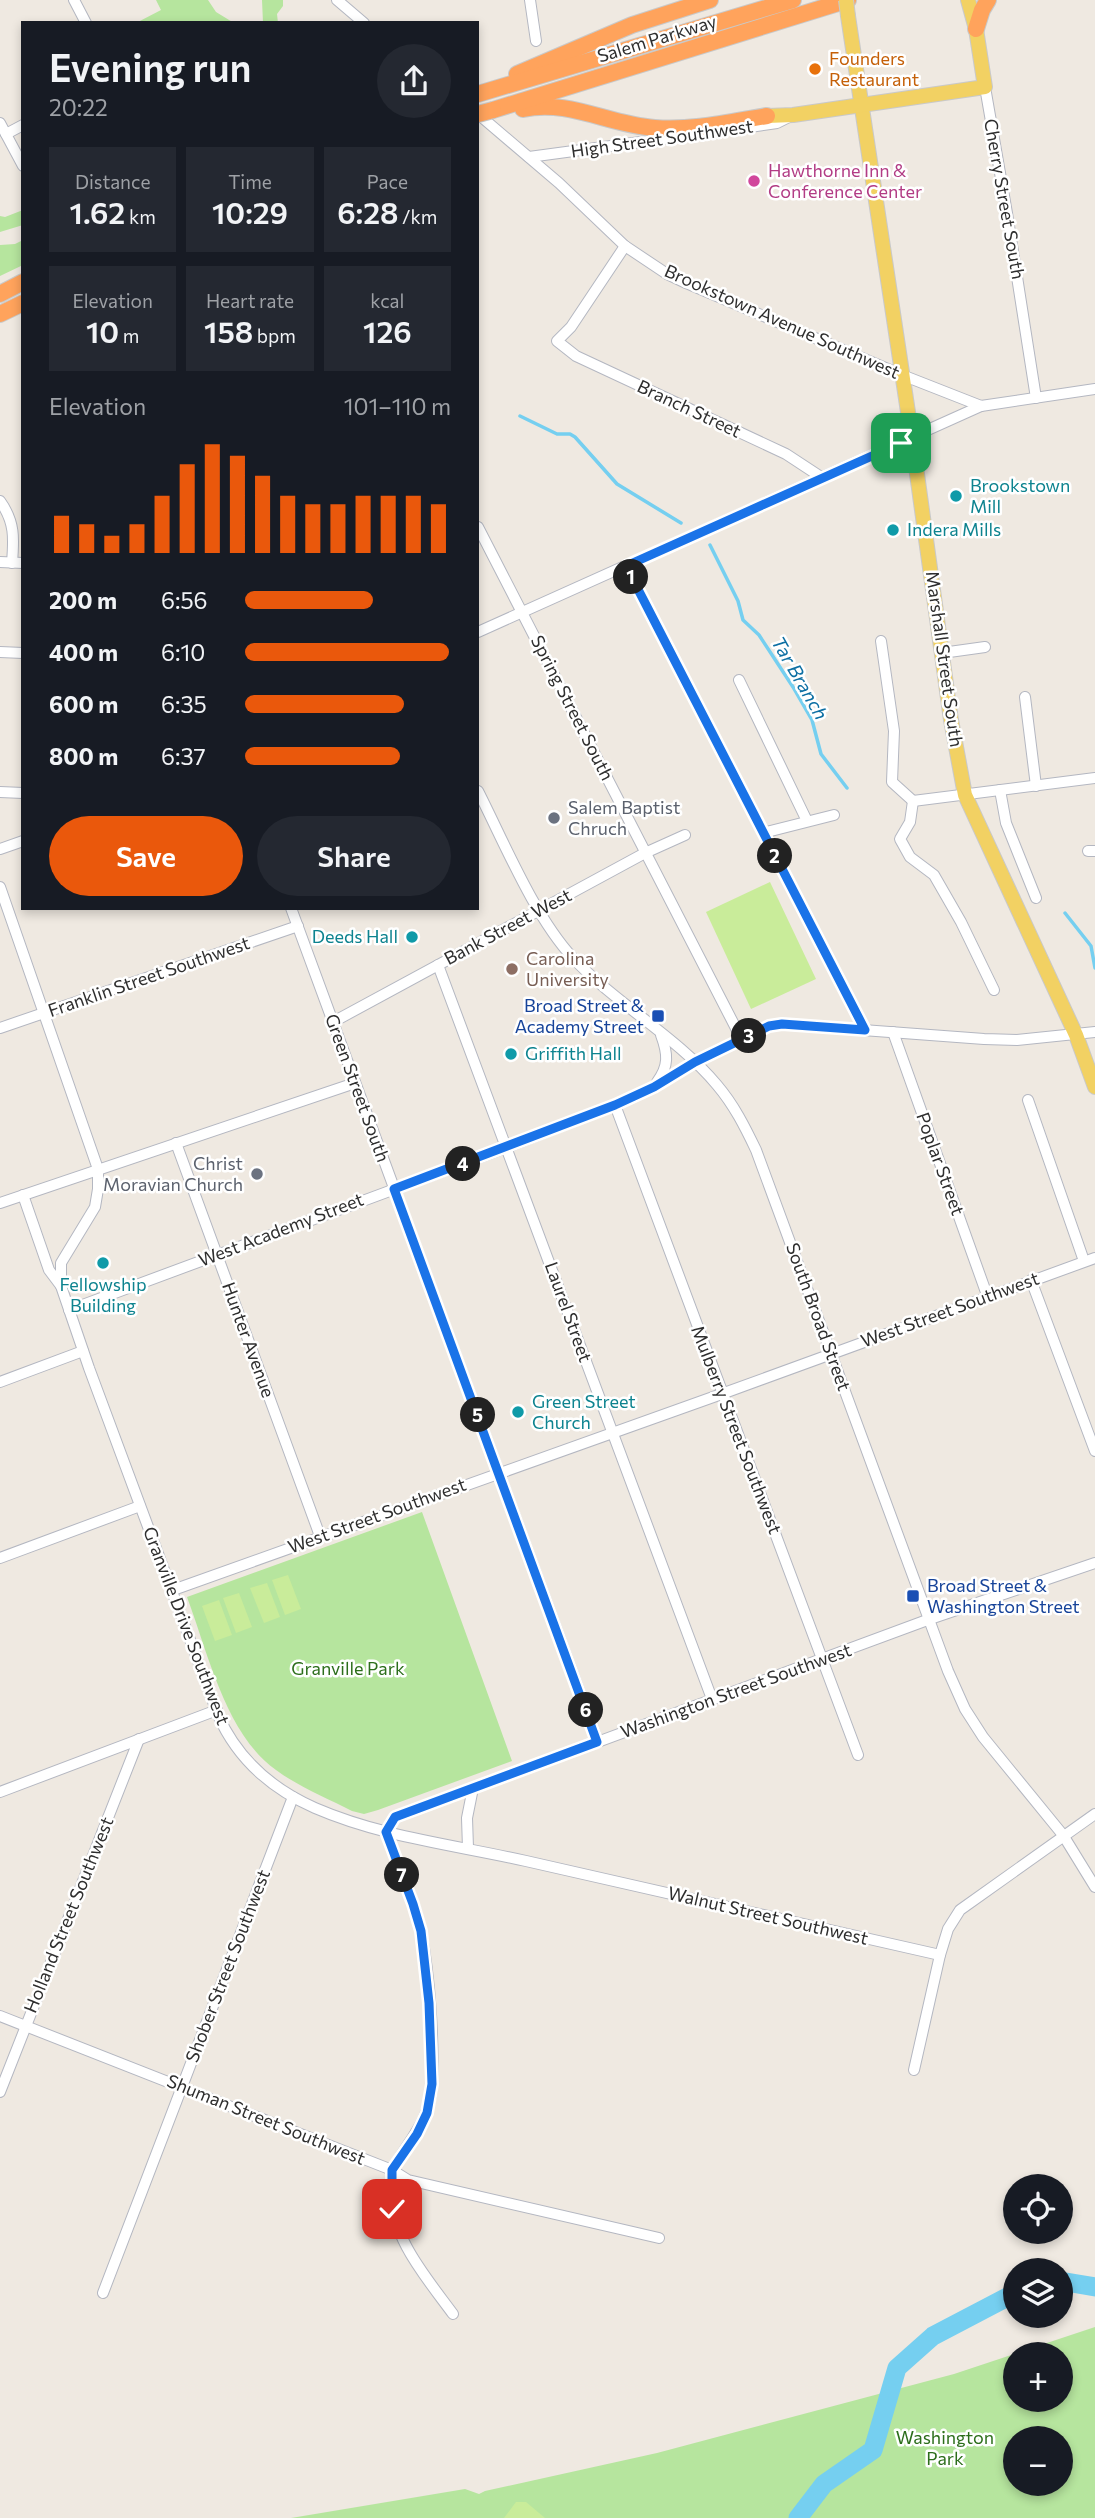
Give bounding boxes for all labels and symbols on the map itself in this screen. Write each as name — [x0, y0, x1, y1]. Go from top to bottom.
street label: Salem Parkway — [594, 9, 719, 67]
place label: Founders Restaurant — [829, 47, 919, 90]
marker: Founders Restaurant — [807, 61, 823, 77]
street label: High Street Southwest — [569, 114, 754, 162]
street label: Cherry Street South — [980, 117, 1030, 281]
place label: Hawthorne Inn & Conference Center — [768, 159, 922, 202]
marker: Hawthorne Inn & Conference Center — [746, 173, 762, 189]
street label: Brookstown Avenue Southwest — [661, 259, 903, 383]
street label: Branch Street — [634, 374, 745, 442]
pin — [871, 413, 931, 473]
place label: Brookstown Mill — [970, 474, 1070, 517]
marker: Brookstown Mill — [948, 488, 964, 504]
place label: Indera Mills — [907, 518, 1001, 540]
marker: Indera Mills — [885, 522, 901, 538]
pin: 1 — [614, 560, 648, 594]
street label: Marshall Street South — [922, 570, 968, 748]
street label: Spring Street South — [527, 631, 619, 784]
water label: Tar Branch — [767, 632, 834, 724]
place label: Salem Baptist Chruch — [568, 796, 680, 839]
marker: Salem Baptist Chruch — [546, 810, 562, 826]
pin: 2 — [758, 838, 792, 874]
street label: Bank Street West — [440, 883, 575, 969]
place label: Deeds Hall — [312, 925, 398, 947]
marker: Deeds Hall — [404, 929, 420, 945]
street label: Franklin Street Southwest — [45, 931, 252, 1021]
place label: Carolina University — [526, 947, 609, 990]
marker: Carolina University — [504, 961, 520, 977]
place label: Broad Street & Academy Street — [515, 994, 644, 1037]
marker: Broad Street & Academy Street — [650, 1008, 666, 1024]
street label: Green Street South — [321, 1010, 395, 1165]
pin: 3 — [732, 1018, 766, 1054]
place label: Griffith Hall — [525, 1042, 622, 1064]
marker: Griffith Hall — [503, 1046, 519, 1062]
street label: Poplar Street — [912, 1109, 970, 1218]
pin: 4 — [446, 1146, 480, 1182]
place label: Christ Moravian Church — [103, 1152, 243, 1195]
marker: Christ Moravian Church — [249, 1166, 265, 1182]
street label: West Academy Street — [195, 1187, 366, 1271]
street label: South Broad Street — [782, 1240, 856, 1394]
marker: Fellowship Building — [95, 1255, 111, 1271]
street label: Laurel Street — [541, 1259, 597, 1365]
street label: West Street Southwest — [858, 1267, 1042, 1352]
place label: Fellowship Building — [59, 1273, 147, 1316]
street label: Hunter Avenue — [218, 1279, 280, 1400]
street label: Mulberry Street Southwest — [687, 1322, 787, 1537]
place label: Green Street Church — [532, 1390, 636, 1433]
pin: 5 — [461, 1398, 496, 1432]
marker: Green Street Church — [510, 1404, 526, 1420]
street label: West Street Southwest — [285, 1473, 469, 1558]
street label: Granville Drive Southwest — [139, 1523, 235, 1728]
place label: Broad Street & Washington Street — [927, 1574, 1080, 1617]
marker: Broad Street & Washington Street — [905, 1588, 921, 1604]
street label: Washington Street Southwest — [617, 1638, 854, 1742]
park label: Granville Park — [291, 1657, 405, 1679]
pin: 6 — [568, 1692, 604, 1728]
street label: Holland Street Southwest — [19, 1813, 117, 2016]
pin: 7 — [384, 1857, 420, 1892]
street label: Shober Street Southwest — [180, 1866, 274, 2065]
street label: Walnut Street Southwest — [666, 1881, 871, 1949]
street label: Shuman Street Southwest — [164, 2069, 369, 2169]
pin — [362, 2179, 422, 2239]
park label: Washington Park — [896, 2426, 994, 2469]

